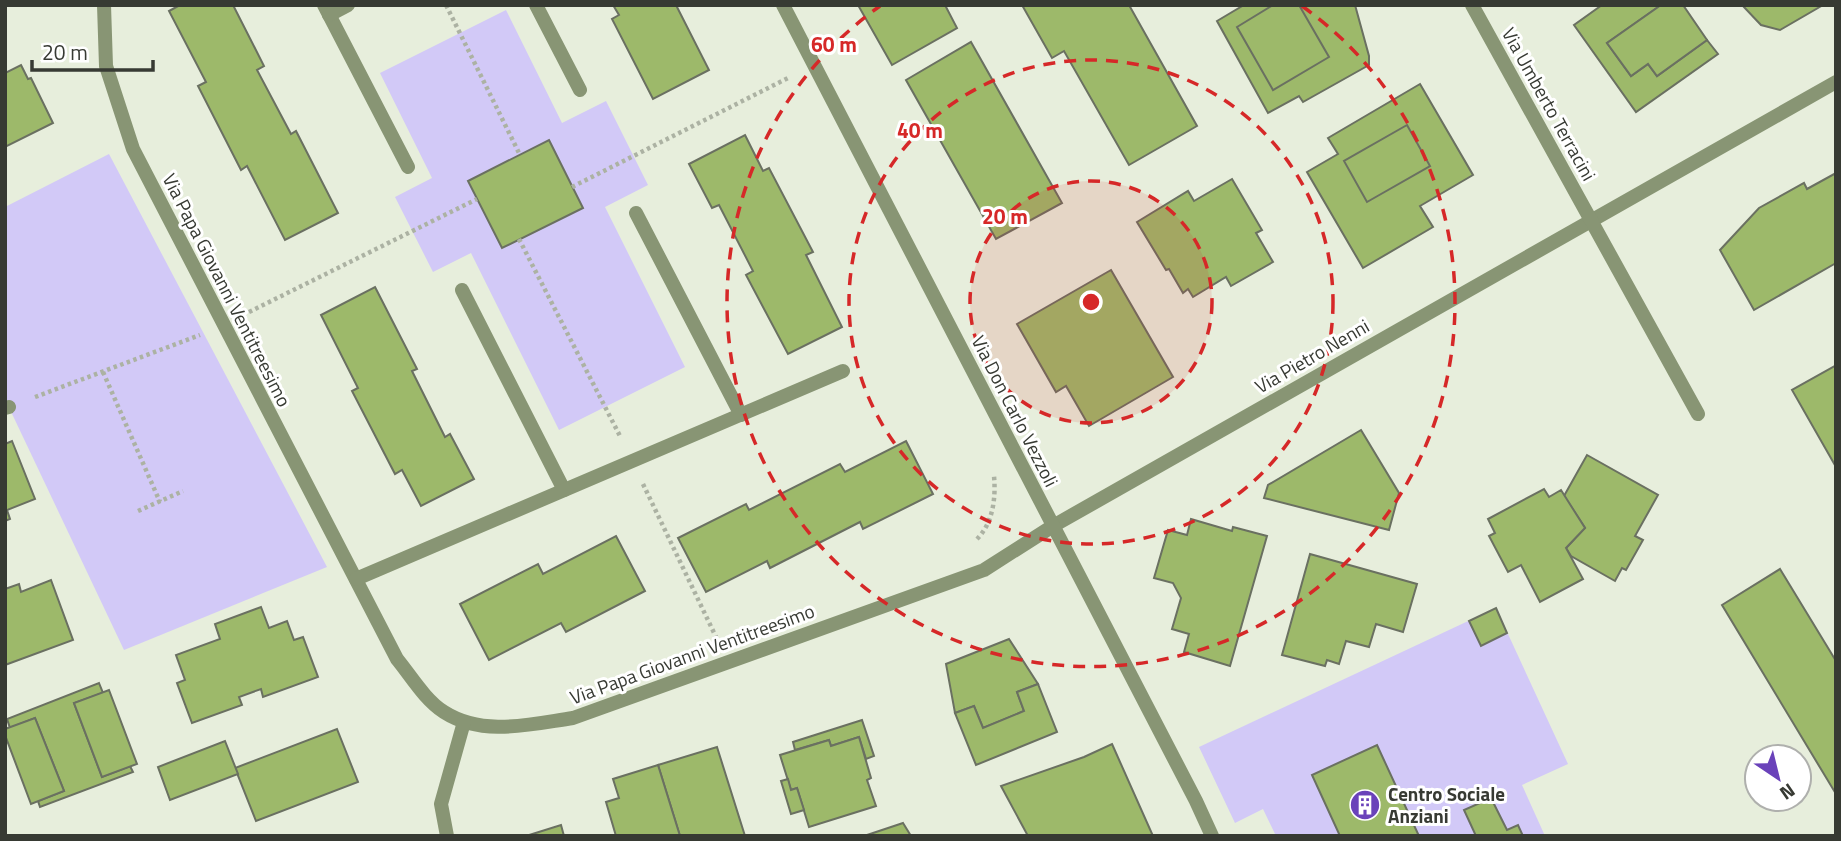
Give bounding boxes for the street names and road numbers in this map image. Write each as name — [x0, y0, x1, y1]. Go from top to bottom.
street label: Via Umberto Terracini — [1495, 22, 1604, 186]
street label: Via Papa Giovanni Ventitreesimo — [156, 168, 299, 412]
street label: Via Pietro Nenni — [1249, 311, 1374, 400]
street label: Via Don Carlo Vezzoli — [965, 330, 1066, 492]
street label: Via Papa Giovanni Ventitreesimo — [565, 596, 818, 711]

